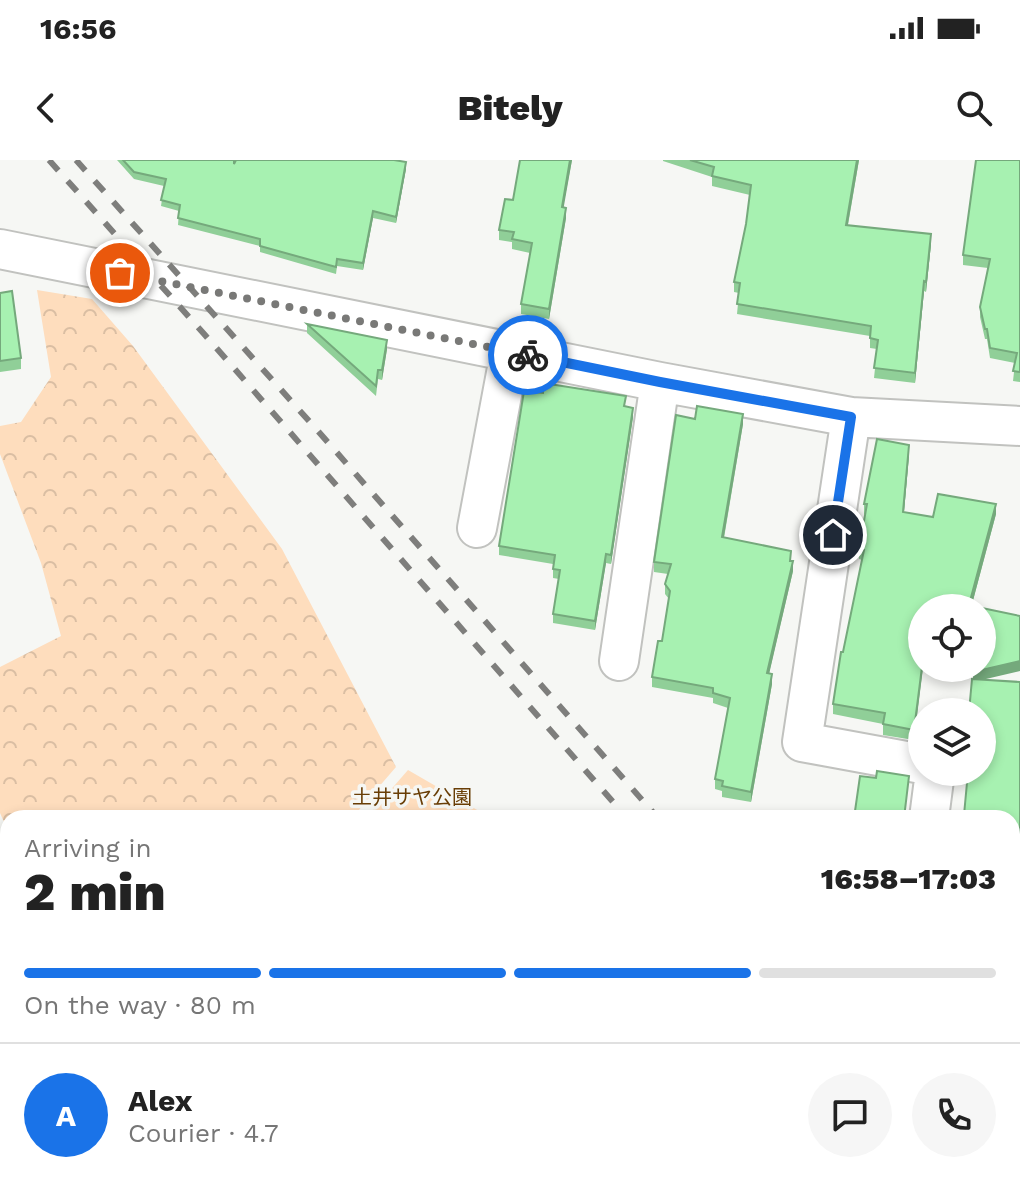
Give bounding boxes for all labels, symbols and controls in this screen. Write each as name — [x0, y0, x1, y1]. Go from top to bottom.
text: 16:56 — [40, 11, 116, 46]
icon: back — [24, 86, 68, 130]
icon: search — [952, 86, 996, 130]
text: Bitely — [458, 87, 563, 129]
pin — [86, 239, 154, 307]
icon: bag — [98, 251, 142, 295]
courier — [488, 315, 568, 395]
icon: bike — [506, 333, 550, 377]
pin — [799, 501, 867, 569]
icon: home — [811, 513, 855, 557]
map controls — [908, 594, 996, 786]
button: locate — [908, 594, 996, 682]
button: layers — [908, 698, 996, 786]
park label: 土井サヤ公園 — [352, 785, 472, 809]
text: Arriving in — [24, 833, 152, 863]
text: 16:58–17:03 — [821, 861, 996, 896]
text: 2 min — [24, 862, 166, 923]
text: On the way · 80 m — [24, 990, 256, 1020]
button: chat — [808, 1073, 892, 1157]
button: phone — [912, 1073, 996, 1157]
text: Alex — [128, 1083, 192, 1118]
text: A — [56, 1098, 76, 1133]
text: Courier · 4.7 — [128, 1118, 278, 1148]

